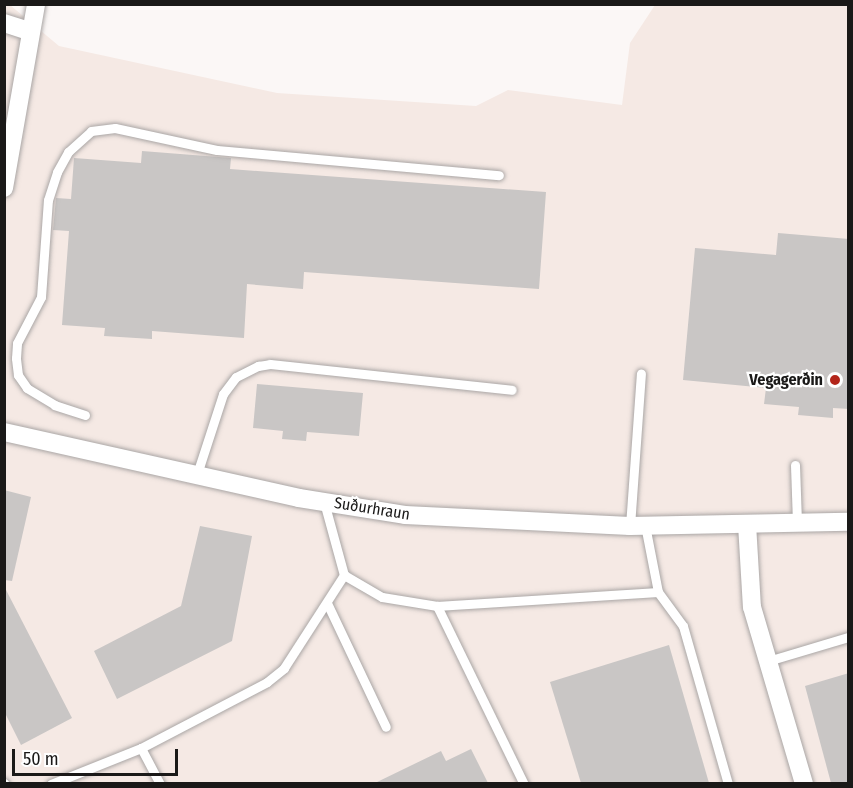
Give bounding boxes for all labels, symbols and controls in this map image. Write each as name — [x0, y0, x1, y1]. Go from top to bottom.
place label: Vegagerðin — [749, 370, 823, 390]
marker: Vegagerðin — [828, 373, 842, 387]
street label: Suðurhraun — [333, 494, 411, 524]
scale bar — [15, 737, 182, 775]
text: 50 m — [23, 748, 59, 770]

